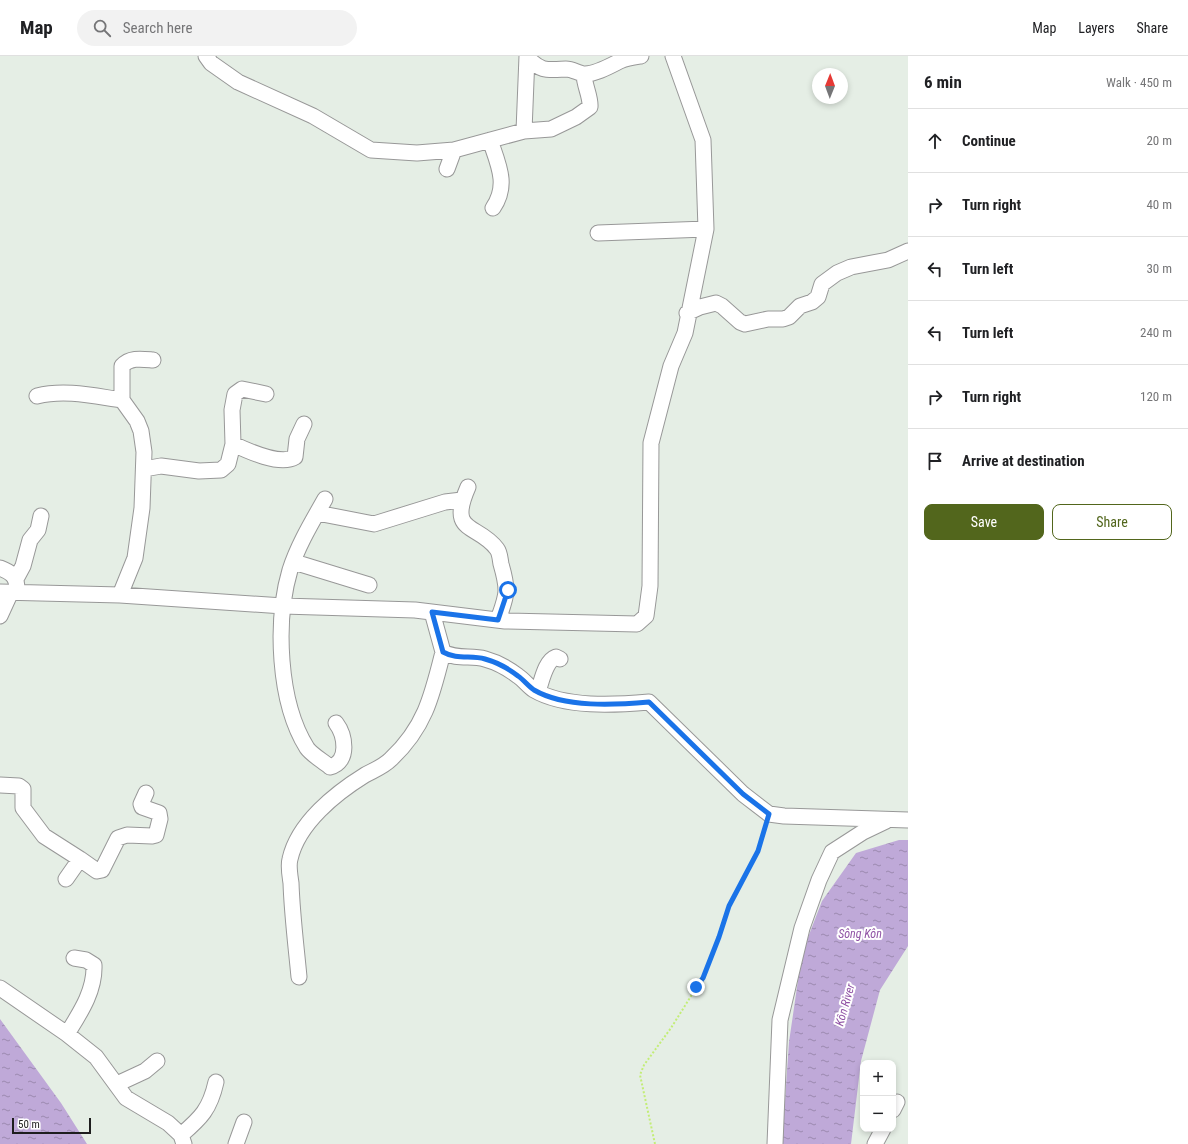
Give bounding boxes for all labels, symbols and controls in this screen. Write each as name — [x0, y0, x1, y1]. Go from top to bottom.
search box — [77, 10, 357, 46]
text: Map — [20, 16, 53, 39]
icon: search — [91, 17, 113, 39]
text: Search here — [123, 19, 193, 37]
text: Map — [1032, 20, 1056, 36]
text: Layers — [1078, 20, 1115, 36]
text: Share — [1137, 20, 1168, 36]
north arrow — [812, 68, 848, 104]
text: 6 min — [924, 72, 962, 92]
text: Walk · 450 m — [1106, 75, 1172, 90]
icon: ahead — [924, 130, 946, 152]
text: Continue — [962, 132, 1016, 150]
text: 20 m — [1146, 133, 1172, 148]
icon: right — [924, 194, 946, 216]
text: Turn right — [962, 196, 1021, 214]
text: 40 m — [1146, 197, 1172, 212]
icon: left — [924, 258, 946, 280]
text: Turn left — [962, 260, 1013, 278]
text: 30 m — [1146, 261, 1172, 276]
icon: left — [924, 322, 946, 344]
text: Turn left — [962, 324, 1013, 342]
text: 240 m — [1140, 325, 1172, 340]
icon: right — [924, 386, 946, 408]
text: Turn right — [962, 388, 1021, 406]
text: 120 m — [1140, 389, 1172, 404]
icon: arrive — [924, 450, 946, 472]
text: Arrive at destination — [962, 452, 1085, 470]
button: Save — [924, 504, 1044, 540]
button: Share — [1052, 504, 1172, 540]
route start — [499, 581, 517, 599]
water label: Sông Kôn — [838, 927, 882, 941]
route end — [687, 978, 705, 996]
water label: Kôn River — [832, 982, 858, 1028]
map controls — [860, 1060, 896, 1132]
button: + — [860, 1060, 896, 1096]
button: − — [860, 1096, 896, 1132]
scale bar — [12, 1116, 91, 1135]
text: 50 m — [18, 1118, 40, 1131]

